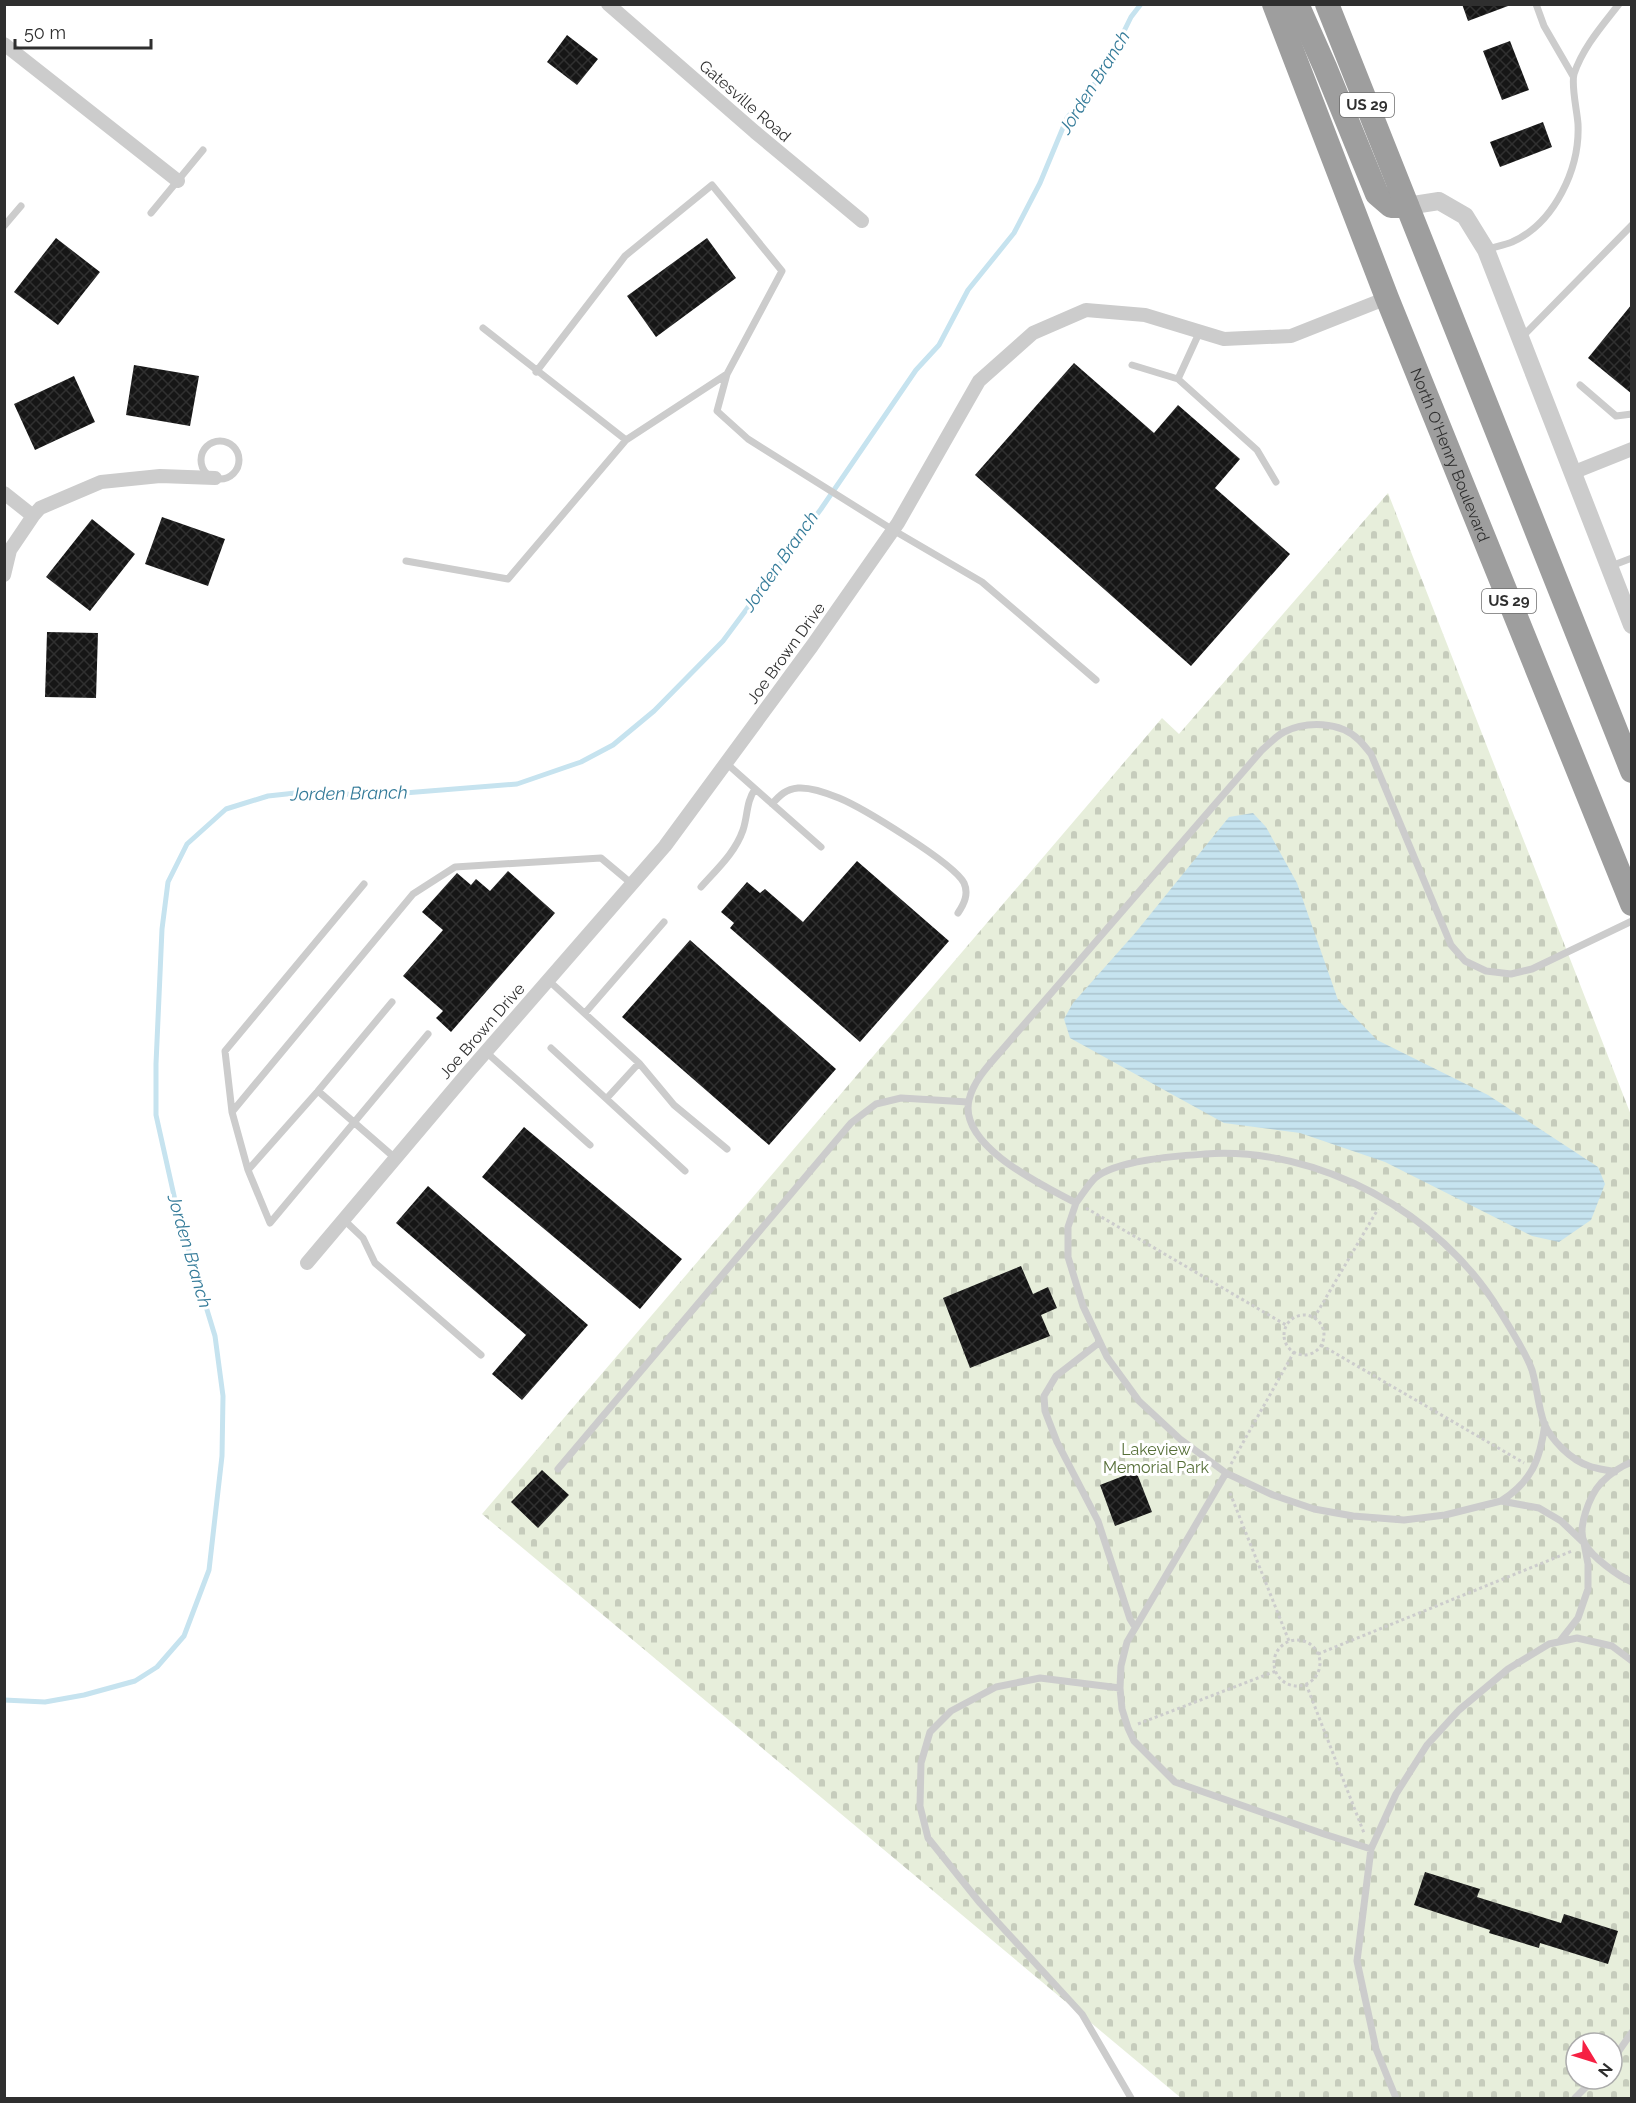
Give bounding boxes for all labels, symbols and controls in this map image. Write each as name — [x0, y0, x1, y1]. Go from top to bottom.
scale bar — [15, 12, 152, 50]
text: 50 m — [24, 22, 66, 43]
water label: Jorden Branch — [1053, 27, 1134, 138]
street label: Gatesville Road — [695, 56, 795, 146]
road number: US 29 — [1340, 93, 1394, 117]
street label: North O'Henry Boulevard — [1407, 365, 1494, 544]
water label: Jorden Branch — [737, 507, 822, 616]
road number: US 29 — [1482, 589, 1536, 613]
street label: Joe Brown Drive — [743, 599, 829, 707]
water label: Jorden Branch — [289, 781, 408, 805]
street label: Joe Brown Drive — [435, 979, 529, 1083]
water label: Jorden Branch — [163, 1191, 216, 1310]
park label: Lakeview Memorial Park — [1103, 1440, 1209, 1477]
north arrow — [1564, 2031, 1624, 2091]
text: N — [1594, 2059, 1617, 2081]

